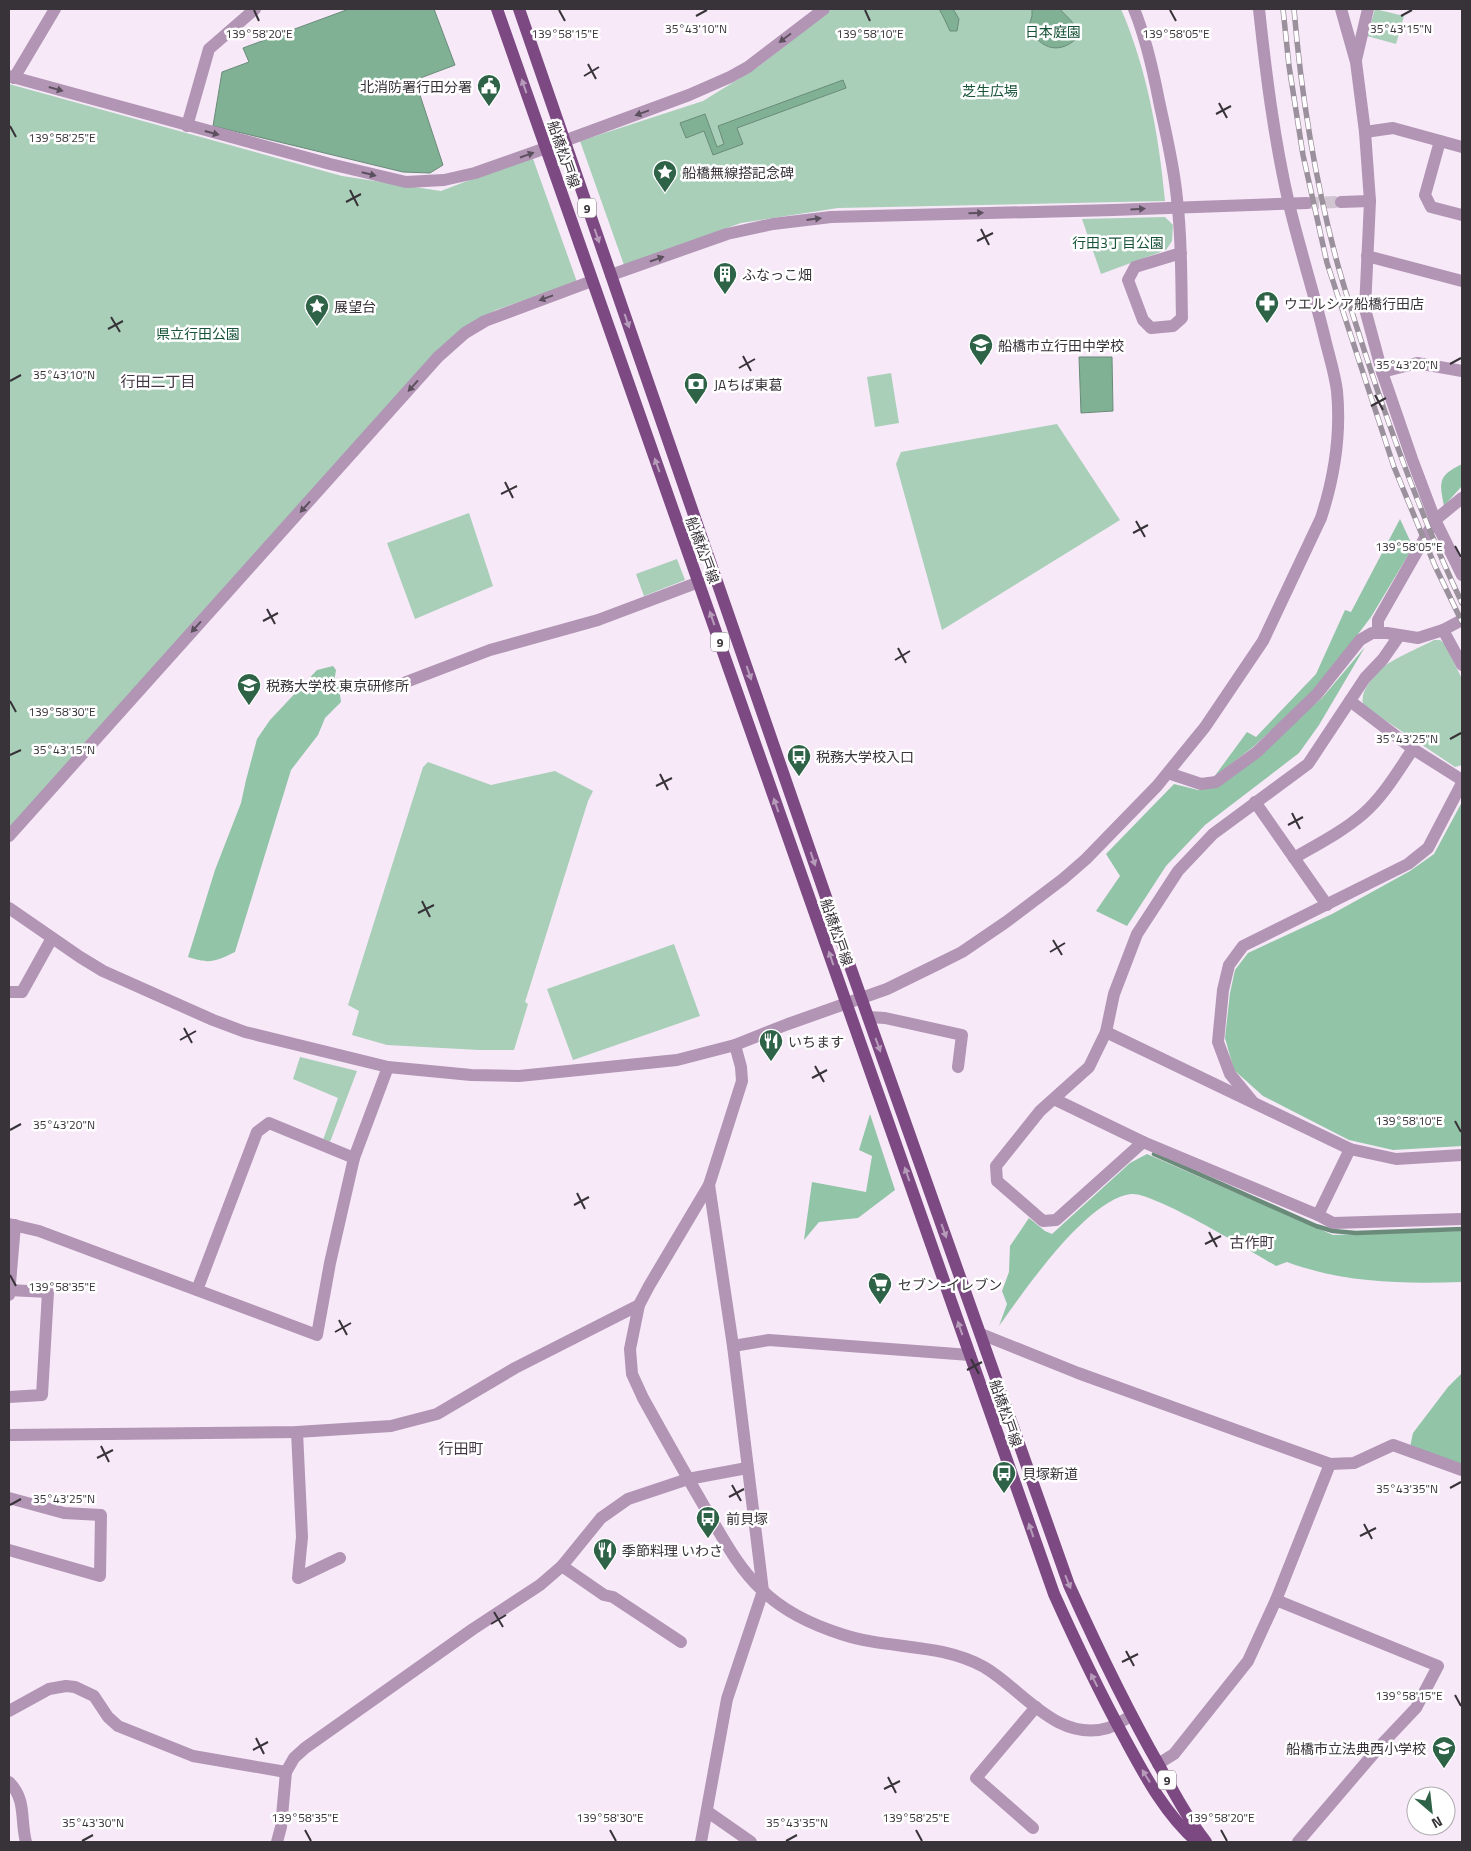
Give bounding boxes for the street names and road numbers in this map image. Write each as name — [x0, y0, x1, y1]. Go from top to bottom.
street label: 船橋松戸線 — [543, 117, 585, 191]
road number: 9 — [578, 198, 596, 218]
street label: 船橋松戸線 — [681, 514, 725, 586]
road number: 9 — [711, 632, 729, 652]
street label: 船橋松戸線 — [816, 895, 858, 969]
street label: 船橋松戸線 — [985, 1376, 1027, 1450]
road number: 9 — [1158, 1770, 1176, 1790]

